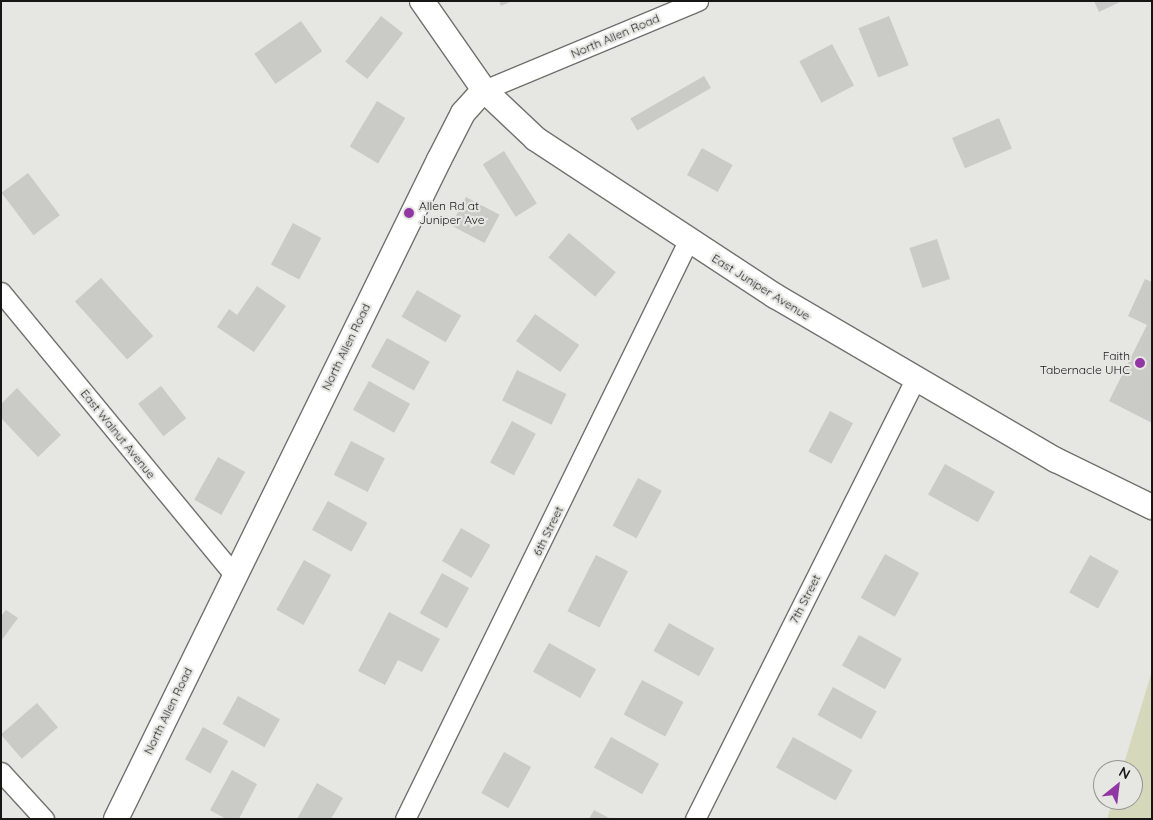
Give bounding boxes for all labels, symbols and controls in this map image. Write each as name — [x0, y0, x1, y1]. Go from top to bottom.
street label: North Allen Road — [569, 11, 661, 61]
place label: Allen Rd at Juniper Ave — [419, 199, 485, 227]
marker: Allen Rd at Juniper Ave — [403, 207, 415, 219]
street label: East Juniper Avenue — [709, 251, 813, 323]
street label: North Allen Road — [319, 301, 373, 393]
place label: Faith Tabernacle UHC — [1040, 349, 1130, 377]
marker: Faith Tabernacle UHC — [1134, 357, 1146, 369]
street label: East Walnut Avenue — [78, 386, 158, 482]
street label: 6th Street — [530, 504, 566, 558]
street label: 7th Street — [787, 572, 823, 626]
street label: North Allen Road — [141, 665, 195, 757]
north arrow — [1093, 760, 1143, 810]
text: N — [1116, 762, 1134, 783]

